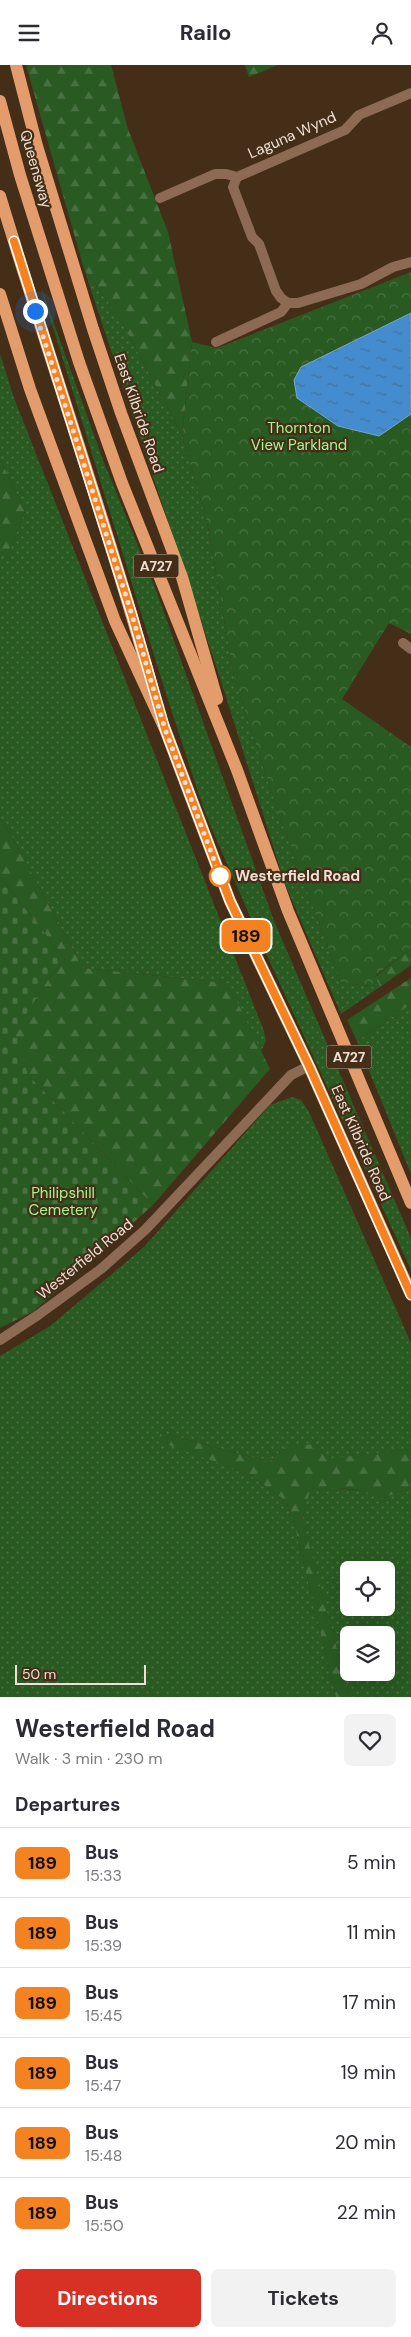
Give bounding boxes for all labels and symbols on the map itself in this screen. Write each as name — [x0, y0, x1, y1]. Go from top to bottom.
street label: Laguna Wynd — [245, 107, 339, 163]
street label: Queensway — [15, 128, 57, 211]
your location — [23, 299, 48, 324]
street label: East Kilbride Road — [109, 351, 169, 475]
park label: Thornton View Parkland — [251, 418, 347, 455]
road number: A727 — [134, 555, 178, 577]
marker: Westerfield Road — [209, 865, 231, 887]
place label: Westerfield Road — [235, 866, 360, 886]
line badge: 189 — [217, 920, 275, 952]
road number: A727 — [326, 1045, 372, 1069]
street label: East Kilbride Road — [326, 1082, 396, 1204]
park label: Philipshill Cemetery — [29, 1183, 98, 1220]
street label: Westerfield Road — [33, 1214, 137, 1304]
scale bar — [15, 1662, 146, 1685]

